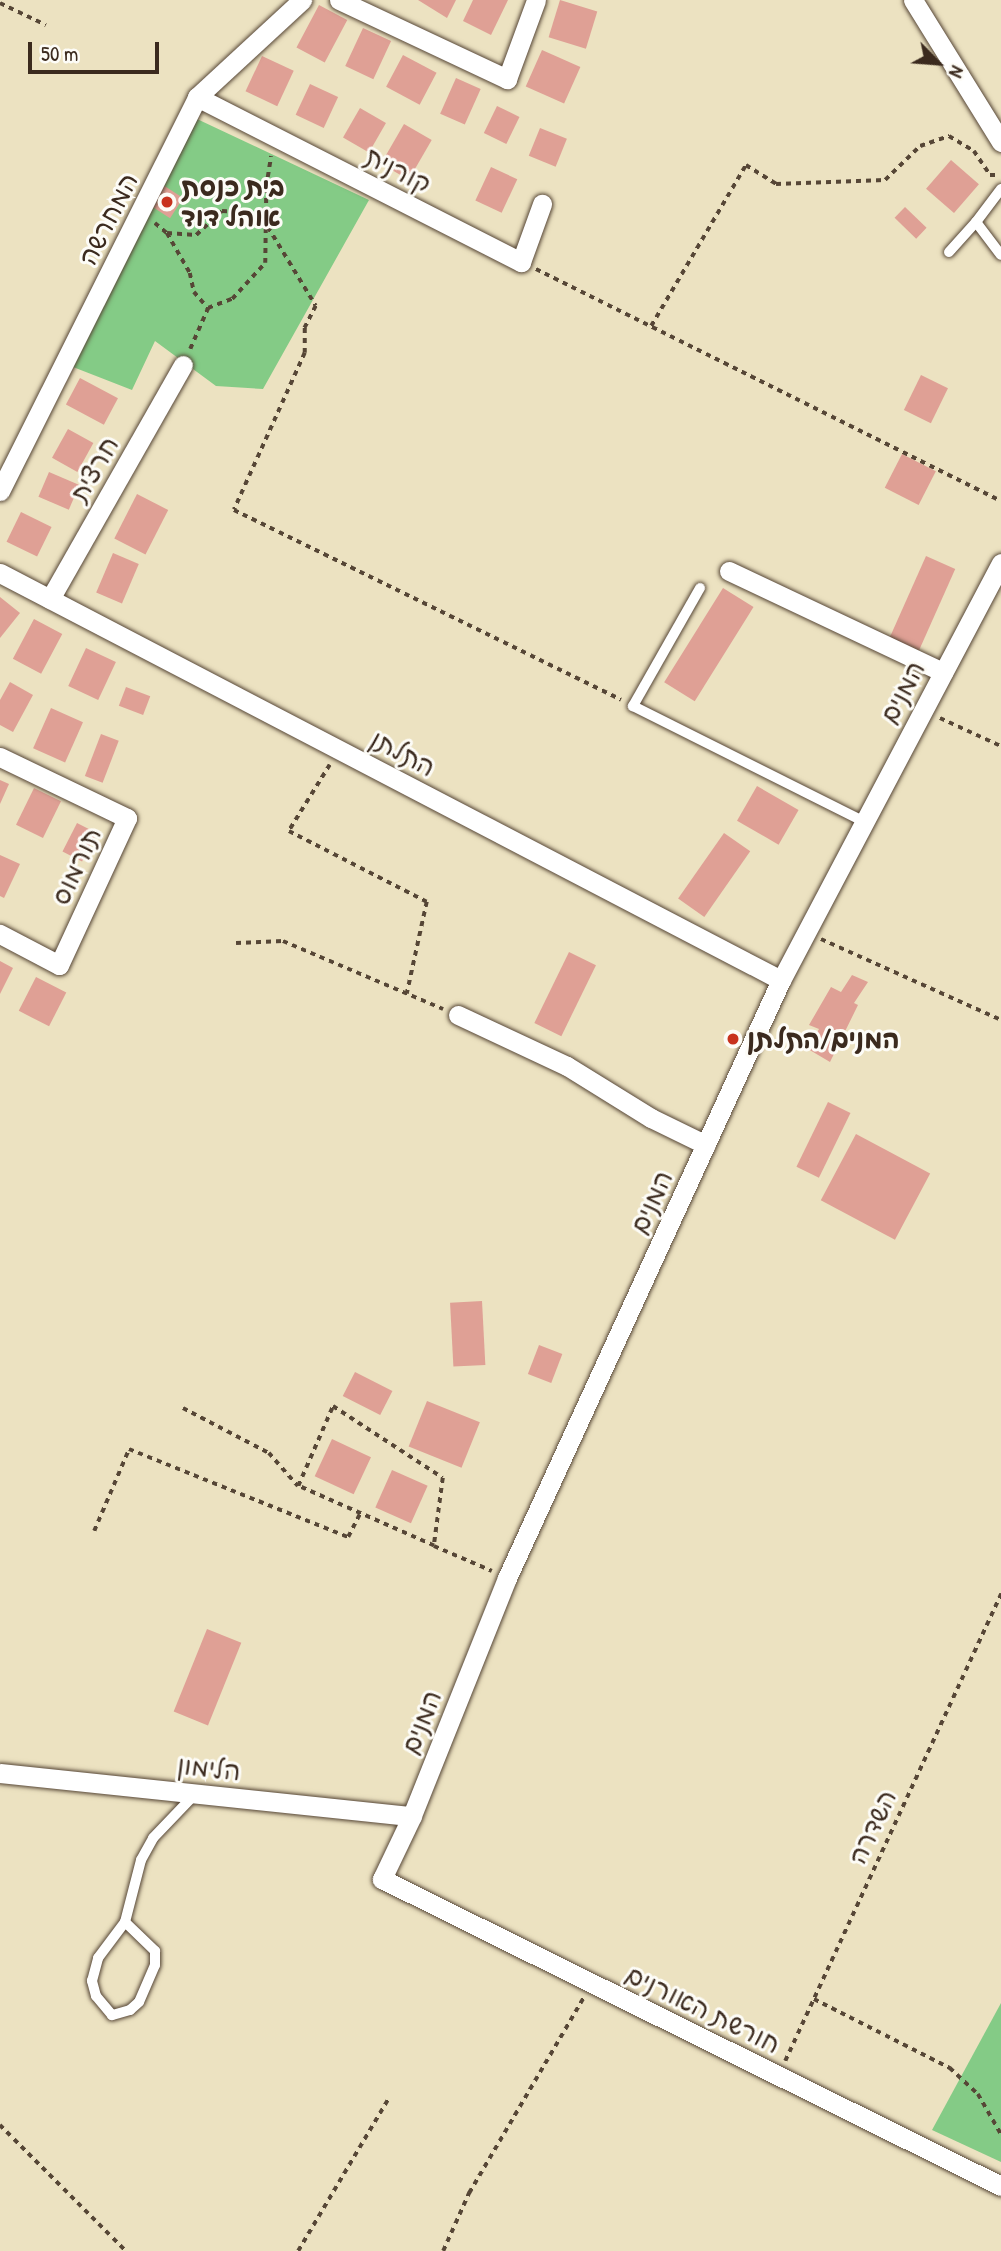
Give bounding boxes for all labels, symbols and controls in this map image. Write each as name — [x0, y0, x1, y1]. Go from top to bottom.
scale bar — [32, 28, 163, 72]
north arrow — [903, 28, 973, 98]
text: 50 m — [41, 39, 78, 68]
text: N — [943, 62, 971, 82]
street label: קורנית — [360, 140, 436, 200]
street label: המחרשה — [72, 168, 144, 270]
place label: בית כנסת אוהל דוד — [181, 171, 285, 232]
marker: בית כנסת אוהל דוד — [159, 194, 175, 210]
street label: חרצית — [63, 431, 125, 507]
street label: המנים — [873, 656, 931, 728]
street label: התלתן — [365, 723, 441, 783]
street label: תורמוס — [45, 822, 107, 910]
place label: המנים/התלתן — [747, 1023, 900, 1055]
marker: המנים/התלתן — [725, 1031, 741, 1047]
street label: המנים — [623, 1165, 679, 1239]
street label: המנים — [394, 1686, 448, 1758]
street label: הלימון — [176, 1749, 242, 1787]
street label: השדרה — [841, 1785, 903, 1869]
street label: חורשת האורנים — [621, 1958, 785, 2060]

